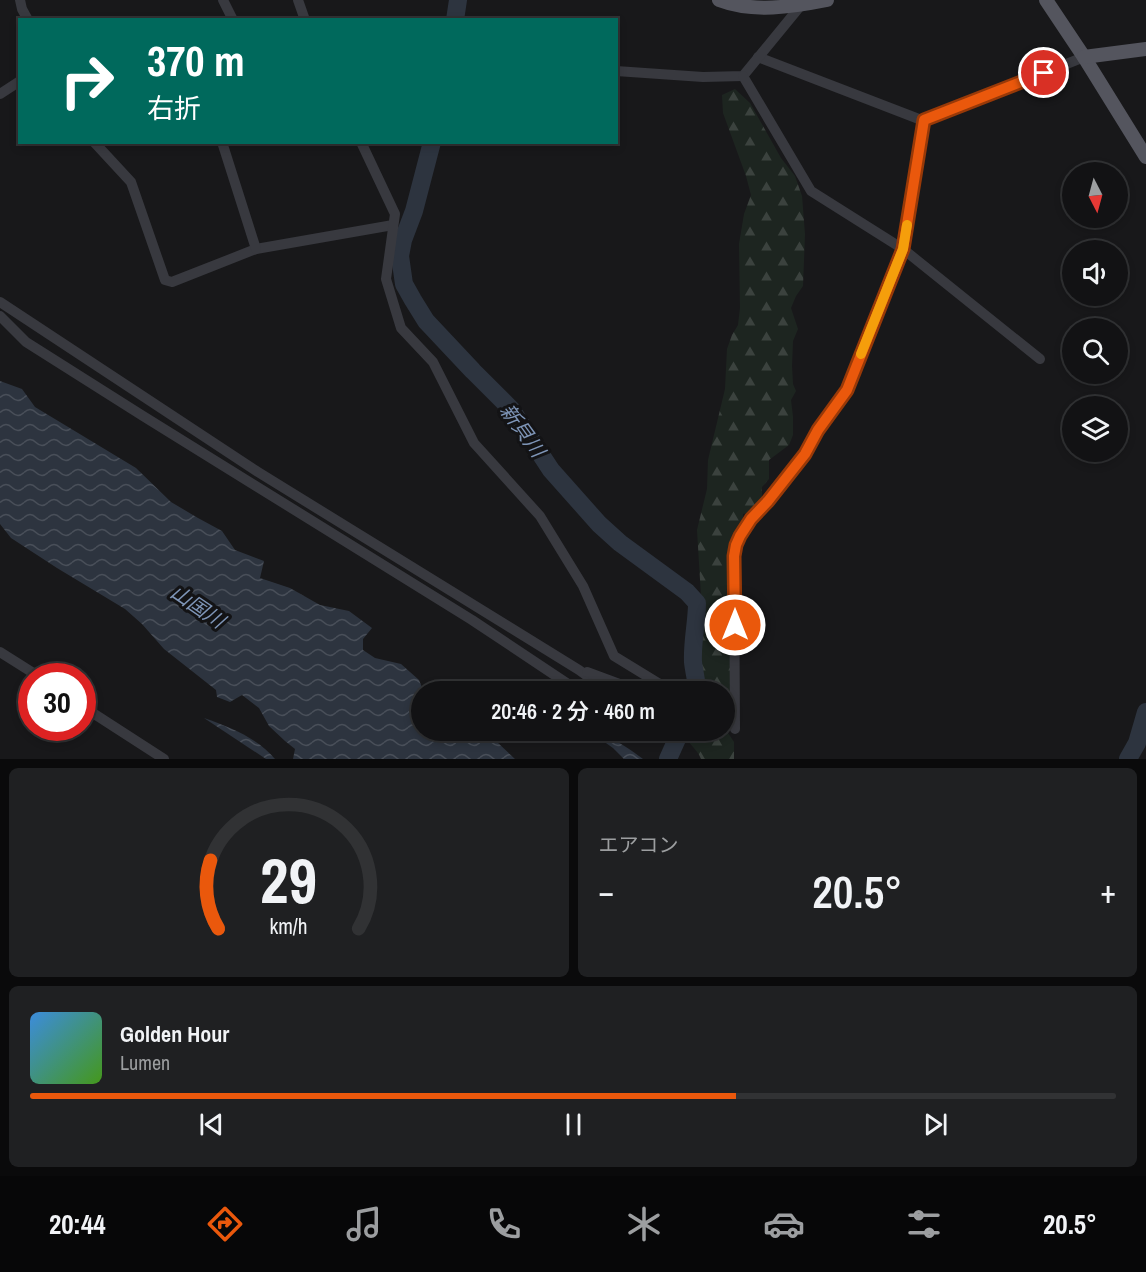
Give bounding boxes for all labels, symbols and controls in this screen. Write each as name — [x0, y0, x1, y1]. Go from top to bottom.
text: 370 m — [147, 33, 245, 89]
icon: right — [48, 42, 126, 120]
pin — [1018, 47, 1069, 98]
icon: arrive — [1027, 56, 1060, 89]
text: 右折 — [147, 90, 201, 126]
north arrow — [1062, 162, 1128, 228]
map controls — [1062, 162, 1128, 462]
button: sound — [1062, 240, 1128, 306]
button: search — [1062, 318, 1128, 384]
button: layers — [1062, 396, 1128, 462]
water label: 新貝川 — [494, 398, 553, 464]
water label: 山国川 — [166, 578, 232, 635]
position arrow — [703, 593, 767, 657]
speed limit sign: 30 — [18, 663, 96, 741]
text: 20:46 · 2 分 · 460 m — [491, 696, 655, 726]
text: エアコン — [599, 831, 679, 858]
text: 29 — [260, 838, 317, 922]
text: 20.5° — [812, 861, 902, 922]
text: − — [599, 869, 614, 913]
text: + — [1100, 869, 1116, 913]
text: km/h — [270, 913, 308, 942]
text: Golden Hour — [120, 1019, 229, 1049]
text: Lumen — [120, 1049, 170, 1076]
icon: previous — [195, 1108, 228, 1141]
icon: pause — [557, 1108, 590, 1141]
icon: next — [919, 1108, 952, 1141]
icon: directions — [204, 1203, 246, 1245]
icon: music — [343, 1203, 385, 1245]
icon: phone — [483, 1203, 525, 1245]
icon: climate — [623, 1203, 665, 1245]
icon: car — [763, 1203, 805, 1245]
icon: filters — [903, 1203, 945, 1245]
text: 20:44 — [49, 1206, 106, 1242]
text: 20.5° — [1043, 1206, 1097, 1242]

